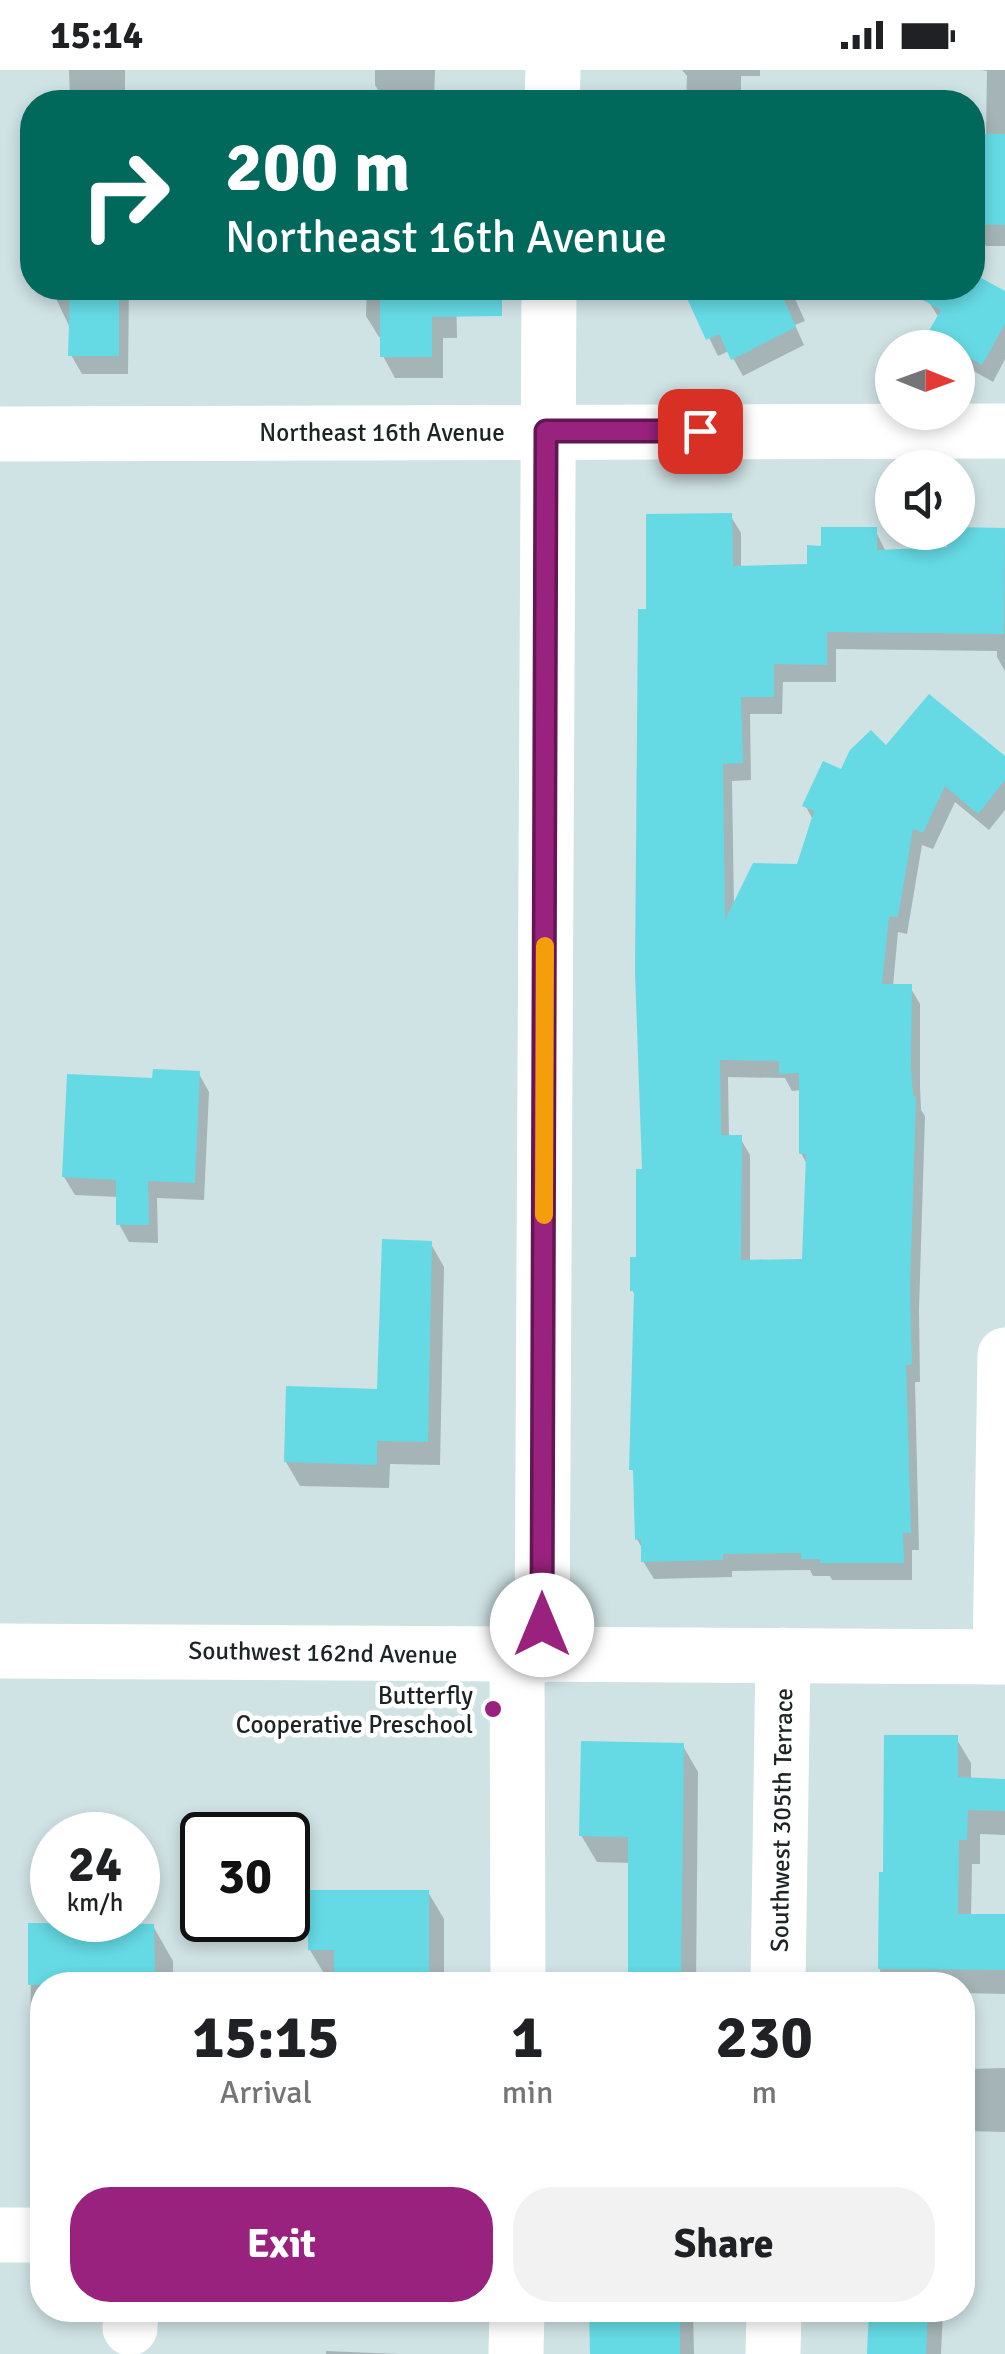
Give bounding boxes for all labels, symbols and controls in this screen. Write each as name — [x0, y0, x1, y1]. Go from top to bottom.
text: 15:14 — [50, 12, 143, 59]
text: 200 m — [225, 124, 410, 210]
icon: right — [60, 130, 190, 260]
text: Northeast 16th Avenue — [225, 210, 667, 265]
north arrow — [875, 330, 975, 430]
map controls — [875, 330, 975, 550]
pin — [658, 389, 743, 474]
icon: arrive — [673, 404, 728, 459]
street label: Northeast 16th Avenue — [259, 417, 505, 448]
button: sound — [875, 450, 975, 550]
position arrow — [490, 1573, 594, 1677]
street label: Southwest 162nd Avenue — [188, 1635, 458, 1670]
place label: Butterfly Cooperative Preschool — [236, 1680, 473, 1740]
street label: Southwest 305th Terrace — [764, 1688, 799, 1952]
marker: Butterfly Cooperative Preschool — [482, 1698, 504, 1720]
speed limit sign: 30 — [180, 1812, 310, 1942]
text: 24 — [68, 1834, 122, 1896]
text: km/h — [67, 1887, 123, 1918]
text: 15:15 — [192, 2001, 340, 2075]
text: 1 — [511, 2001, 544, 2075]
text: 230 — [716, 2001, 813, 2075]
text: Arrival — [220, 2073, 312, 2112]
text: min — [502, 2073, 553, 2112]
text: m — [751, 2073, 777, 2112]
button: Exit — [70, 2187, 493, 2302]
button: Share — [513, 2187, 935, 2302]

